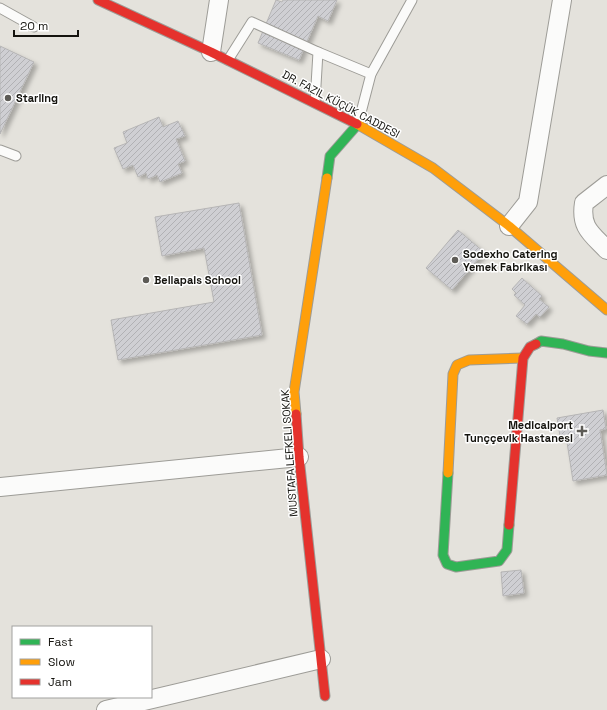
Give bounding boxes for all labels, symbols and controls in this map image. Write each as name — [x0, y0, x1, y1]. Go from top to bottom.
scale bar — [14, 12, 78, 38]
text: 20 m — [20, 18, 48, 34]
street label: DR. FAZIL KÜÇÜK CADDESI — [280, 66, 403, 141]
place label: Starling — [16, 91, 58, 105]
marker: Starling — [3, 93, 13, 103]
place label: Sodexho Catering Yemek Fabrikası — [463, 247, 558, 274]
marker: Sodexho Catering Yemek Fabrikası — [450, 255, 460, 265]
place label: Bellapais School — [154, 273, 241, 287]
marker: Bellapais School — [141, 275, 151, 285]
street label: MUSTAFA LEFKELI SOKAK — [278, 388, 300, 517]
place label: Medicalport Tunççevik Hastanesi — [464, 418, 573, 445]
marker: Medicalport Tunççevik Hastanesi — [576, 425, 588, 437]
legend — [12, 626, 152, 698]
text: Fast — [48, 634, 73, 650]
text: Slow — [48, 654, 75, 670]
text: Jam — [48, 674, 72, 690]

